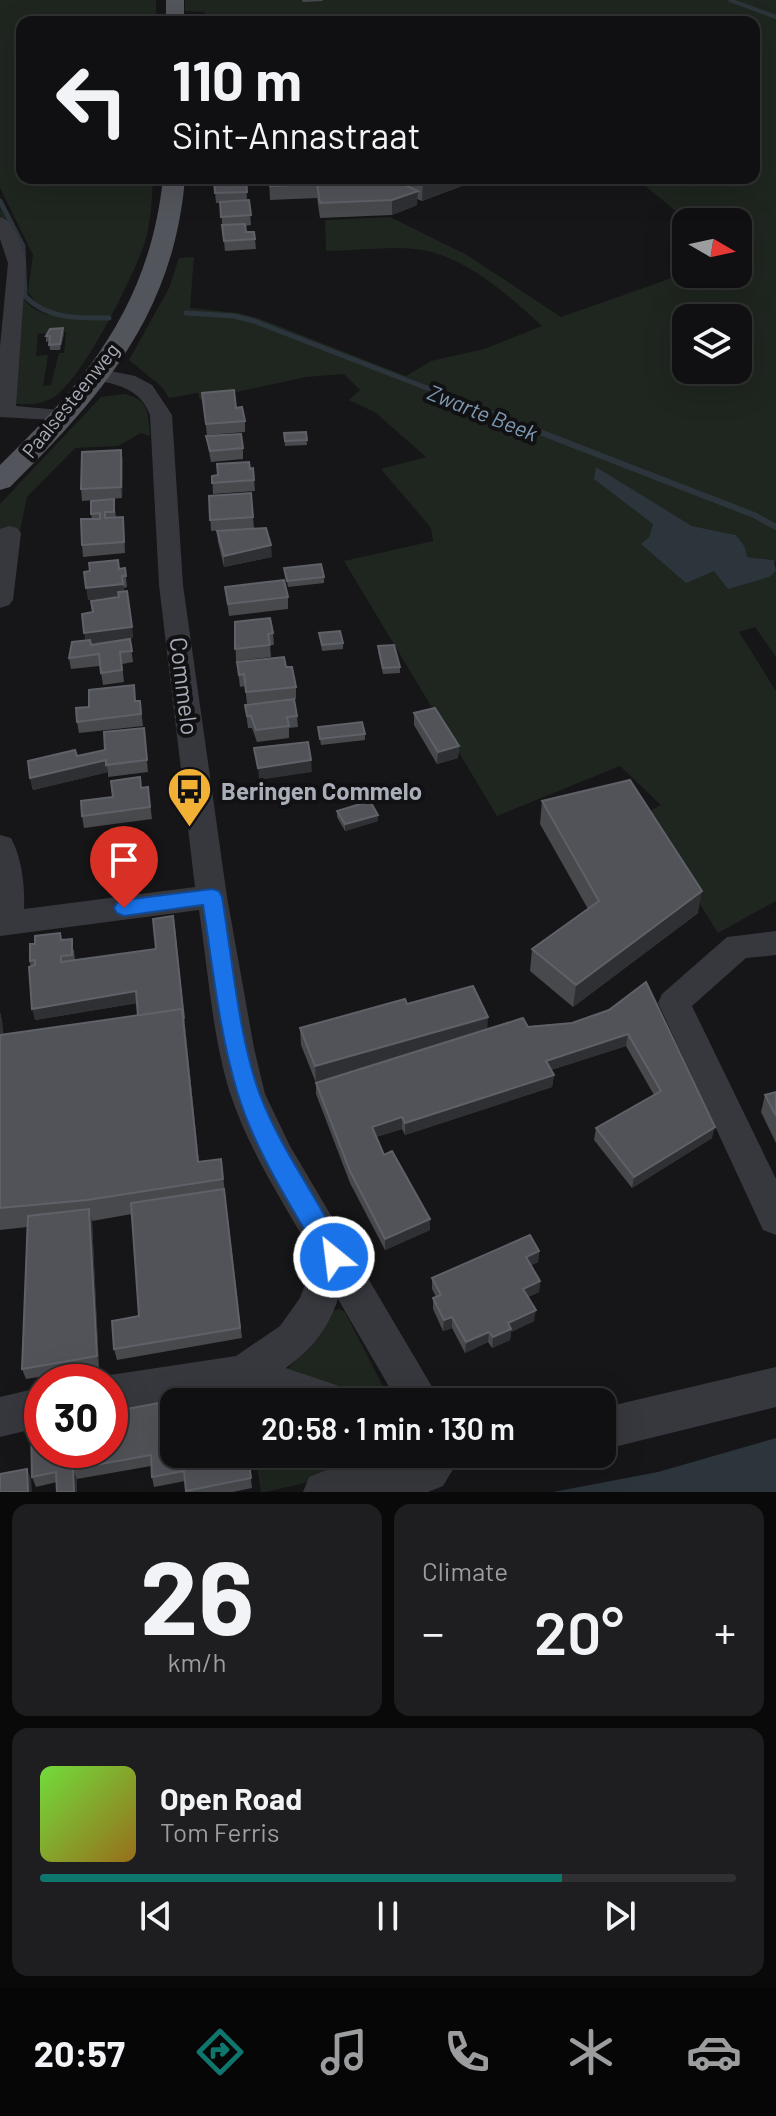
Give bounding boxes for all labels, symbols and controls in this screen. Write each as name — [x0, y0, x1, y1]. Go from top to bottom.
text: 110 m — [172, 45, 302, 112]
icon: left — [40, 48, 144, 152]
text: Sint-Annastraat — [172, 113, 421, 156]
north arrow — [672, 208, 752, 288]
map controls — [672, 208, 752, 384]
button: layers — [672, 304, 752, 384]
street label: Paalsesteenweg — [16, 338, 124, 462]
water label: Zwarte Beek — [424, 378, 542, 446]
street label: Commelo — [165, 635, 205, 737]
bus stop icon: Beringen Commelo — [166, 766, 214, 829]
place label: Beringen Commelo — [221, 776, 422, 805]
pin — [90, 826, 158, 908]
icon: arrive — [102, 838, 146, 882]
position arrow — [292, 1215, 376, 1299]
speed limit sign: 30 — [24, 1364, 128, 1468]
text: 20:58 · 1 min · 130 m — [261, 1410, 515, 1446]
text: 26 — [140, 1531, 254, 1656]
text: Climate — [422, 1555, 508, 1586]
text: 20° — [534, 1595, 624, 1667]
text: − — [422, 1605, 444, 1658]
text: + — [714, 1605, 736, 1658]
text: km/h — [168, 1646, 226, 1677]
text: Open Road — [160, 1780, 302, 1816]
text: Tom Ferris — [160, 1816, 280, 1847]
icon: previous — [134, 1894, 178, 1938]
icon: pause — [366, 1894, 410, 1938]
icon: next — [598, 1894, 642, 1938]
icon: directions — [192, 2024, 248, 2080]
icon: music — [316, 2024, 372, 2080]
icon: phone — [439, 2024, 495, 2080]
icon: climate — [563, 2024, 619, 2080]
icon: car — [686, 2024, 742, 2080]
text: 20:57 — [34, 2031, 125, 2074]

